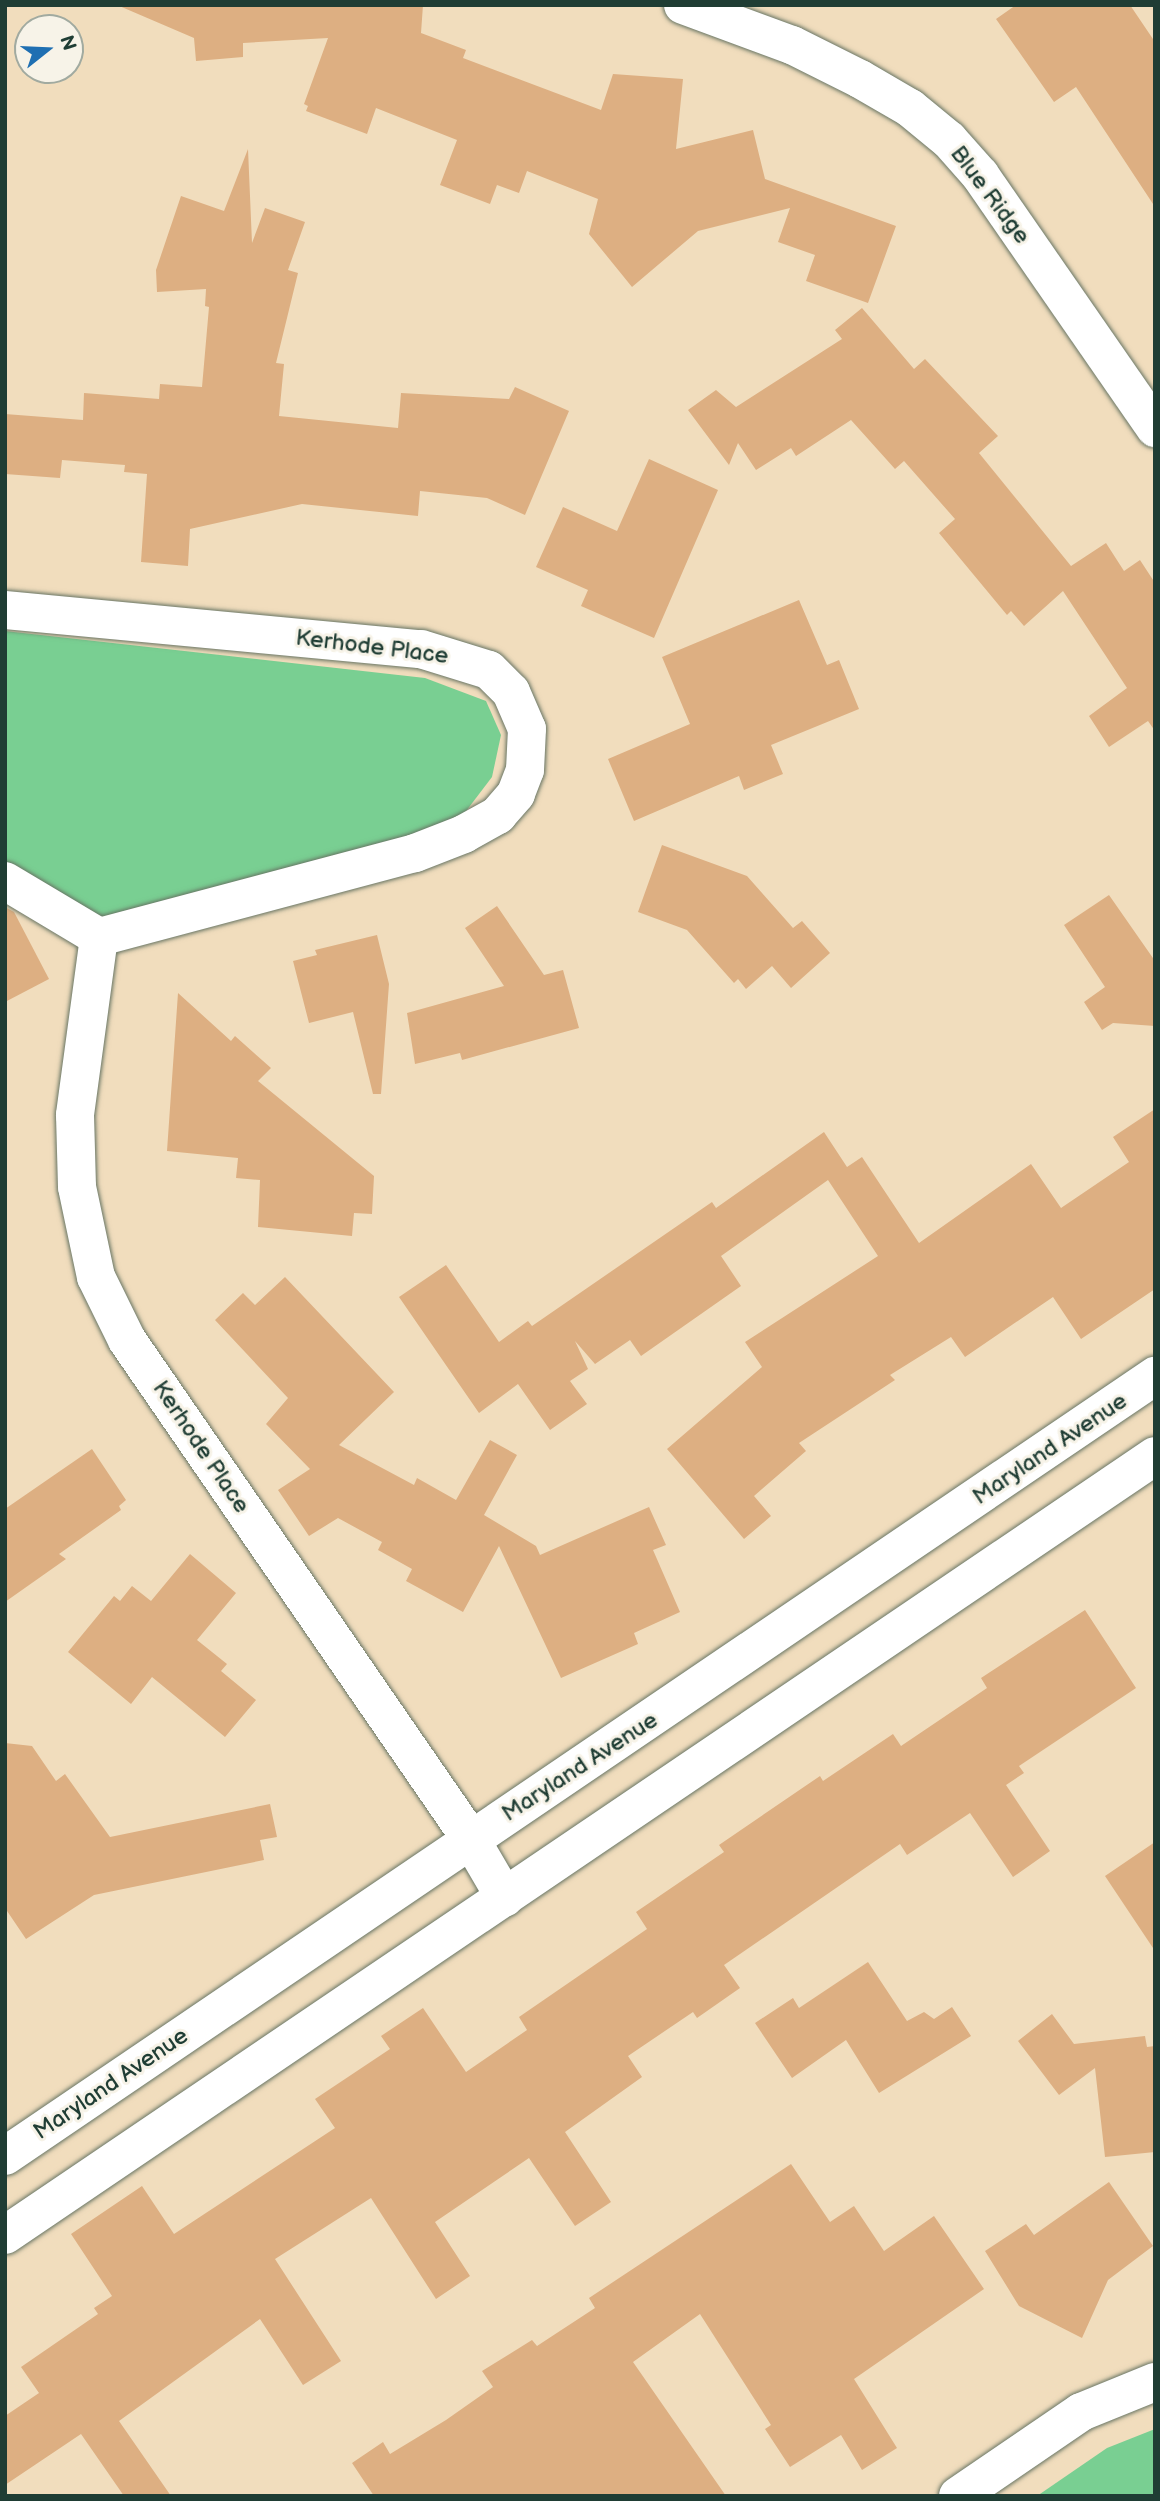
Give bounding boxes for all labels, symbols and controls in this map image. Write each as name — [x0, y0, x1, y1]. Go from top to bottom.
north arrow — [14, 14, 84, 84]
text: N — [54, 33, 81, 53]
street label: Blue Ridge — [944, 141, 1036, 249]
street label: Kerhode Place — [294, 624, 450, 670]
street label: Kerhode Place — [147, 1376, 255, 1518]
street label: Maryland Avenue — [968, 1387, 1132, 1511]
street label: Maryland Avenue — [497, 1706, 663, 1828]
street label: Maryland Avenue — [29, 2022, 193, 2146]

